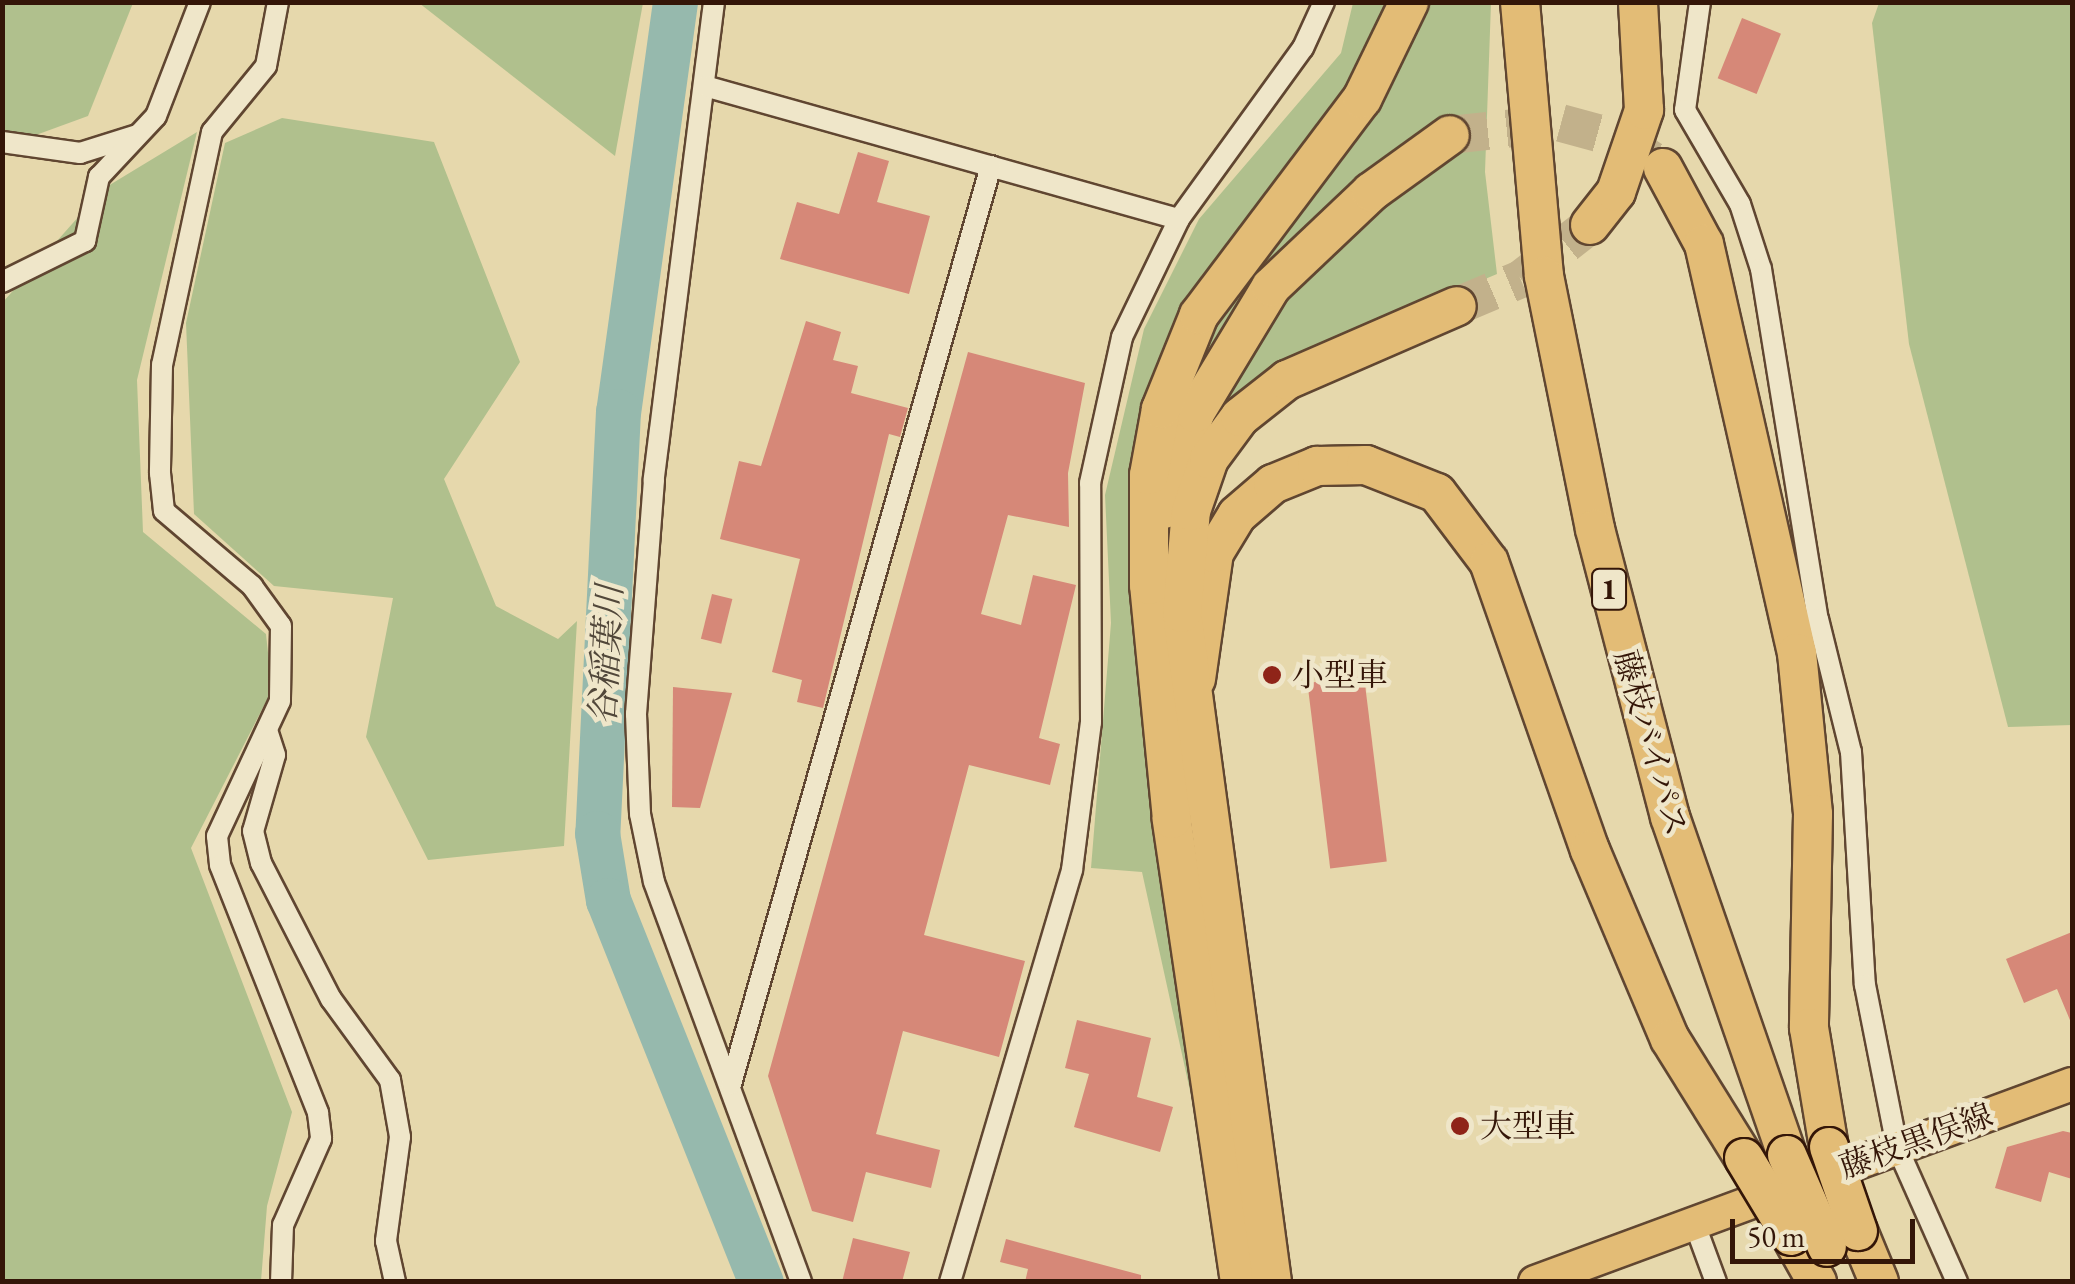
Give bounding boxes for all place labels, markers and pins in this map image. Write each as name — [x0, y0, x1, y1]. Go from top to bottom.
place label: 小型車 — [1292, 656, 1388, 694]
marker: 小型車 — [1261, 664, 1283, 686]
place label: 大型車 — [1480, 1107, 1576, 1145]
marker: 大型車 — [1449, 1115, 1471, 1137]

